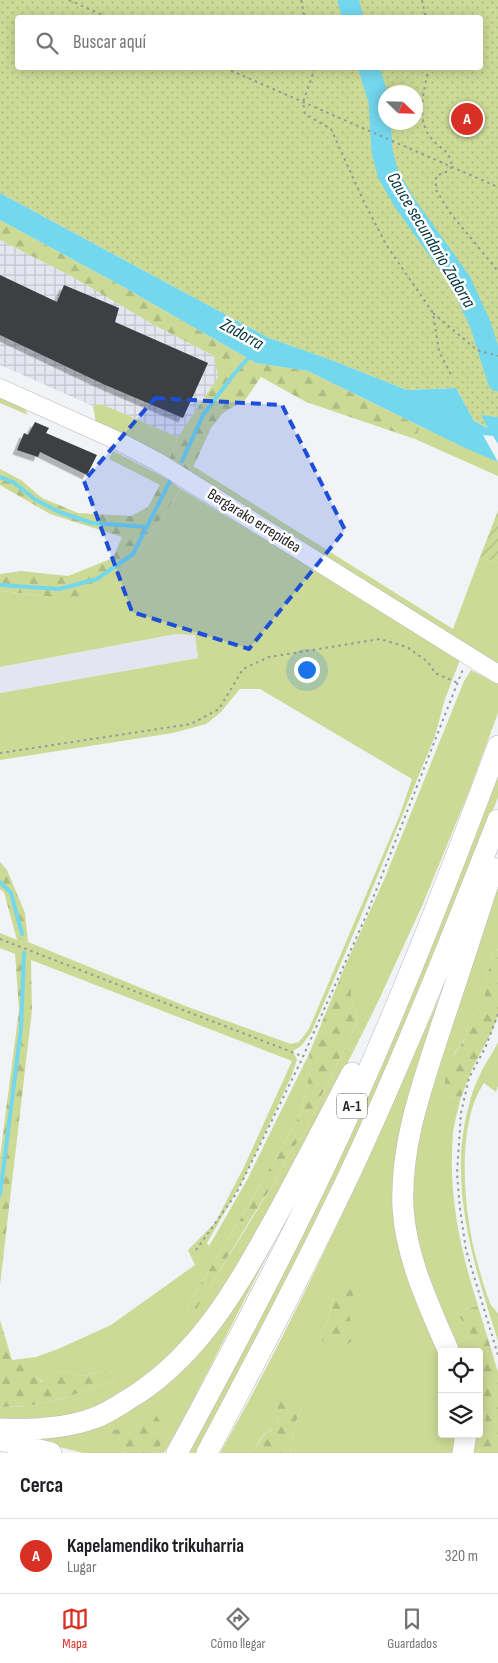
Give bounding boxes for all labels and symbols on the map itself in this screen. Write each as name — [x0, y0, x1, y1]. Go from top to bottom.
north arrow — [378, 85, 423, 130]
pin: A — [451, 100, 483, 138]
water label: Cauce secundario Zadorra — [382, 168, 480, 312]
water label: Zadorra — [216, 313, 268, 355]
street label: Bergarako errepidea — [204, 485, 304, 557]
your location — [294, 657, 320, 683]
road number: A-1 — [337, 1094, 367, 1118]

